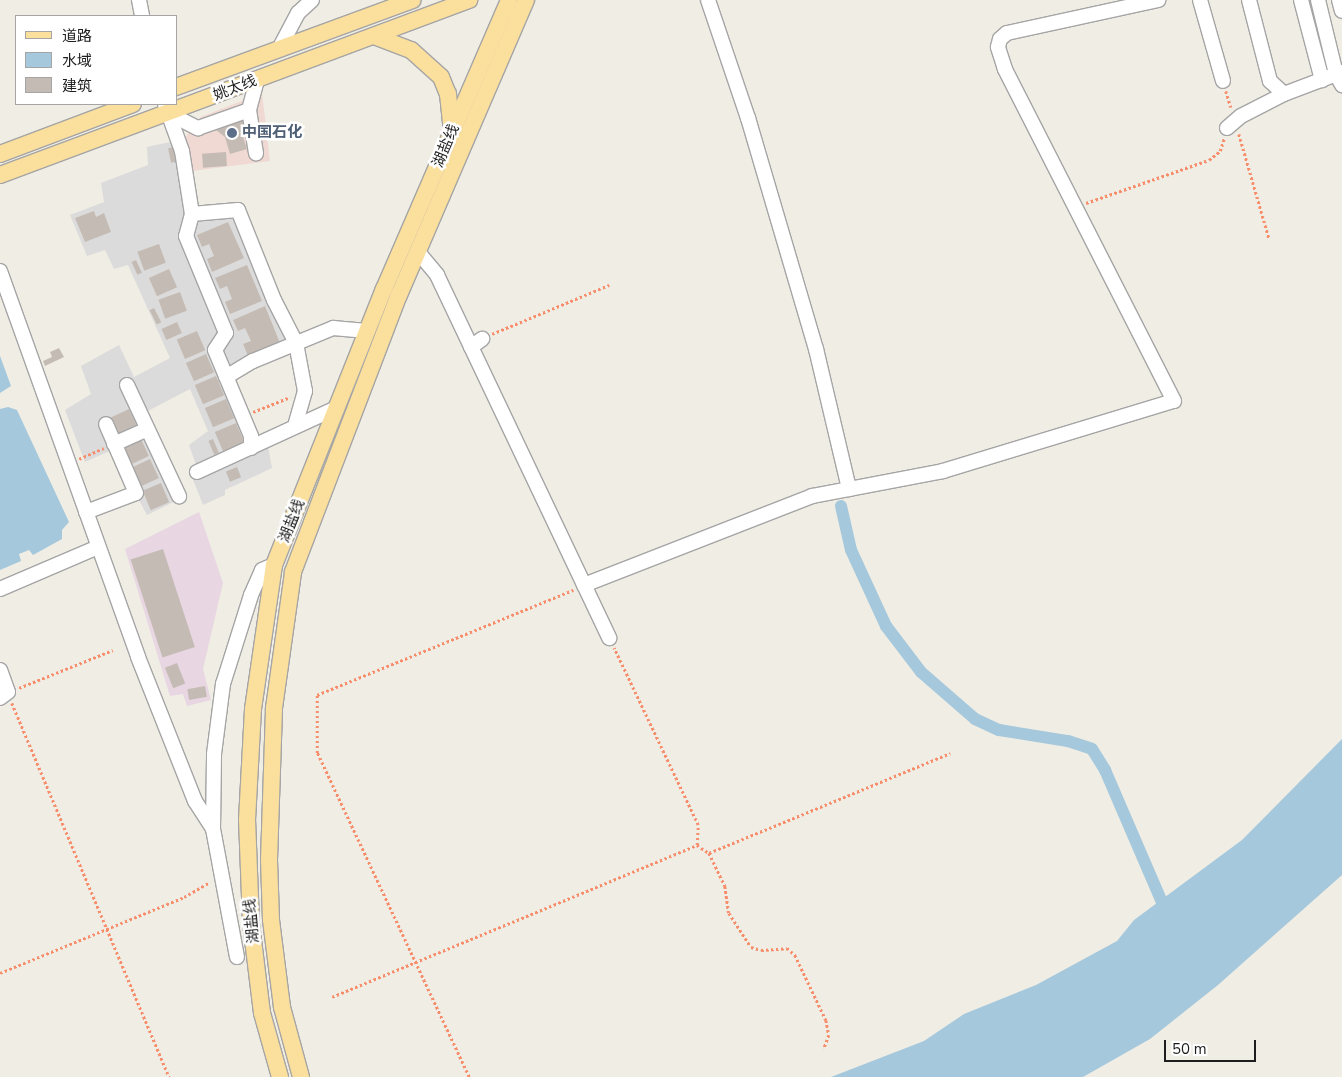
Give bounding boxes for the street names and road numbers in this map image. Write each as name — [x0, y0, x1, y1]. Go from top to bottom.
street label: 姚太线 — [211, 72, 259, 104]
street label: 湖盐线 — [429, 122, 463, 170]
street label: 湖盐线 — [275, 497, 309, 545]
street label: 湖盐线 — [241, 898, 263, 944]

